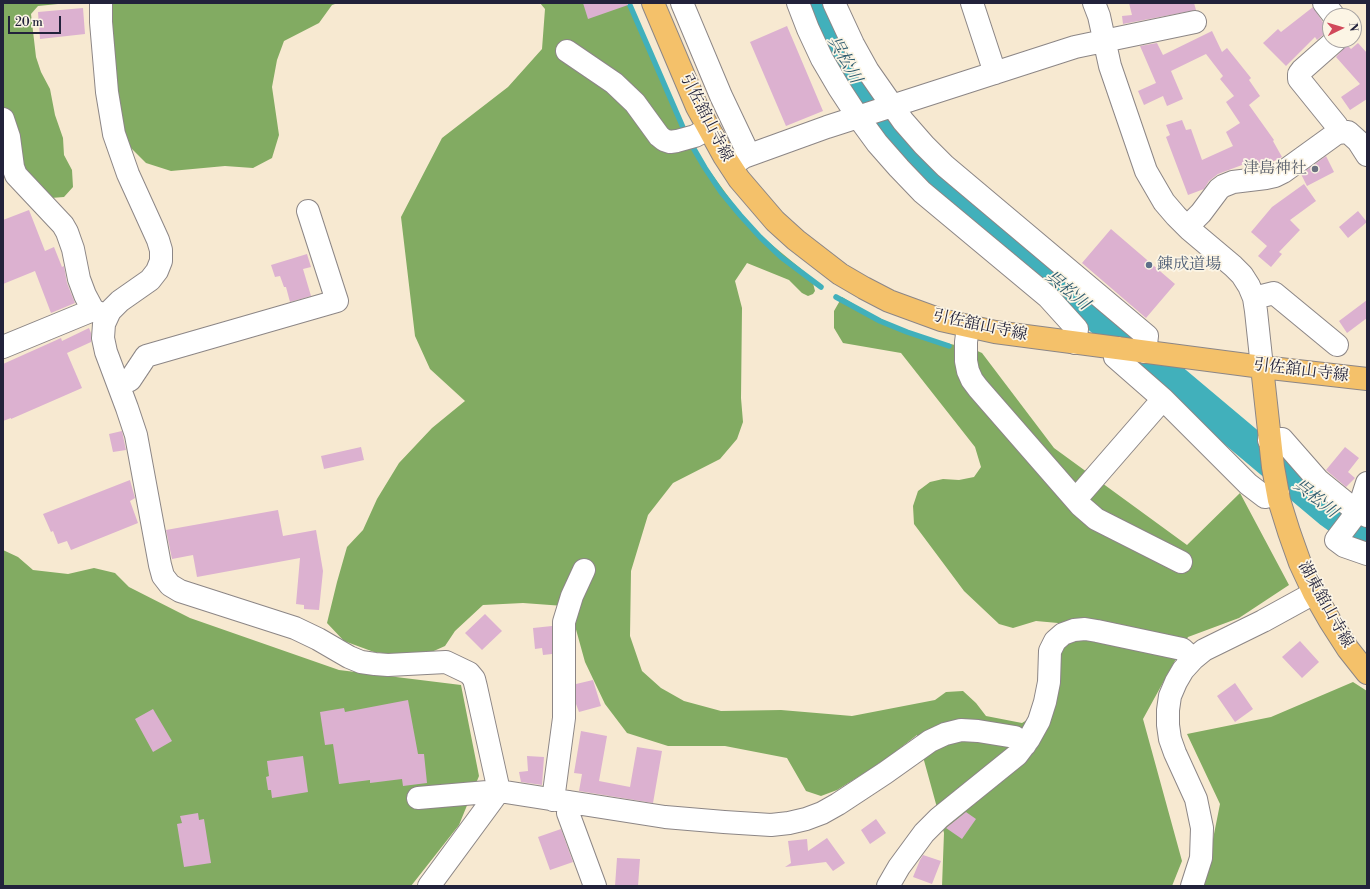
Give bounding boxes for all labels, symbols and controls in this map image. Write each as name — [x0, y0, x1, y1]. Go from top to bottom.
scale bar — [10, 8, 63, 34]
north arrow — [1322, 8, 1362, 48]
text: 20 m — [15, 15, 43, 30]
text: N — [1346, 22, 1360, 32]
water label: 呉松川 — [823, 33, 865, 87]
street label: 引佐舘山寺線 — [676, 71, 736, 165]
place label: 津島神社 — [1243, 159, 1307, 179]
marker: 津島神社 — [1310, 164, 1320, 174]
place label: 錬成道場 — [1157, 255, 1221, 275]
marker: 錬成道場 — [1144, 260, 1154, 270]
water label: 呉松川 — [1041, 267, 1093, 315]
street label: 引佐舘山寺線 — [931, 307, 1029, 345]
street label: 引佐舘山寺線 — [1252, 356, 1350, 386]
water label: 呉松川 — [1289, 475, 1341, 523]
street label: 湖東舘山寺線 — [1293, 558, 1357, 652]

